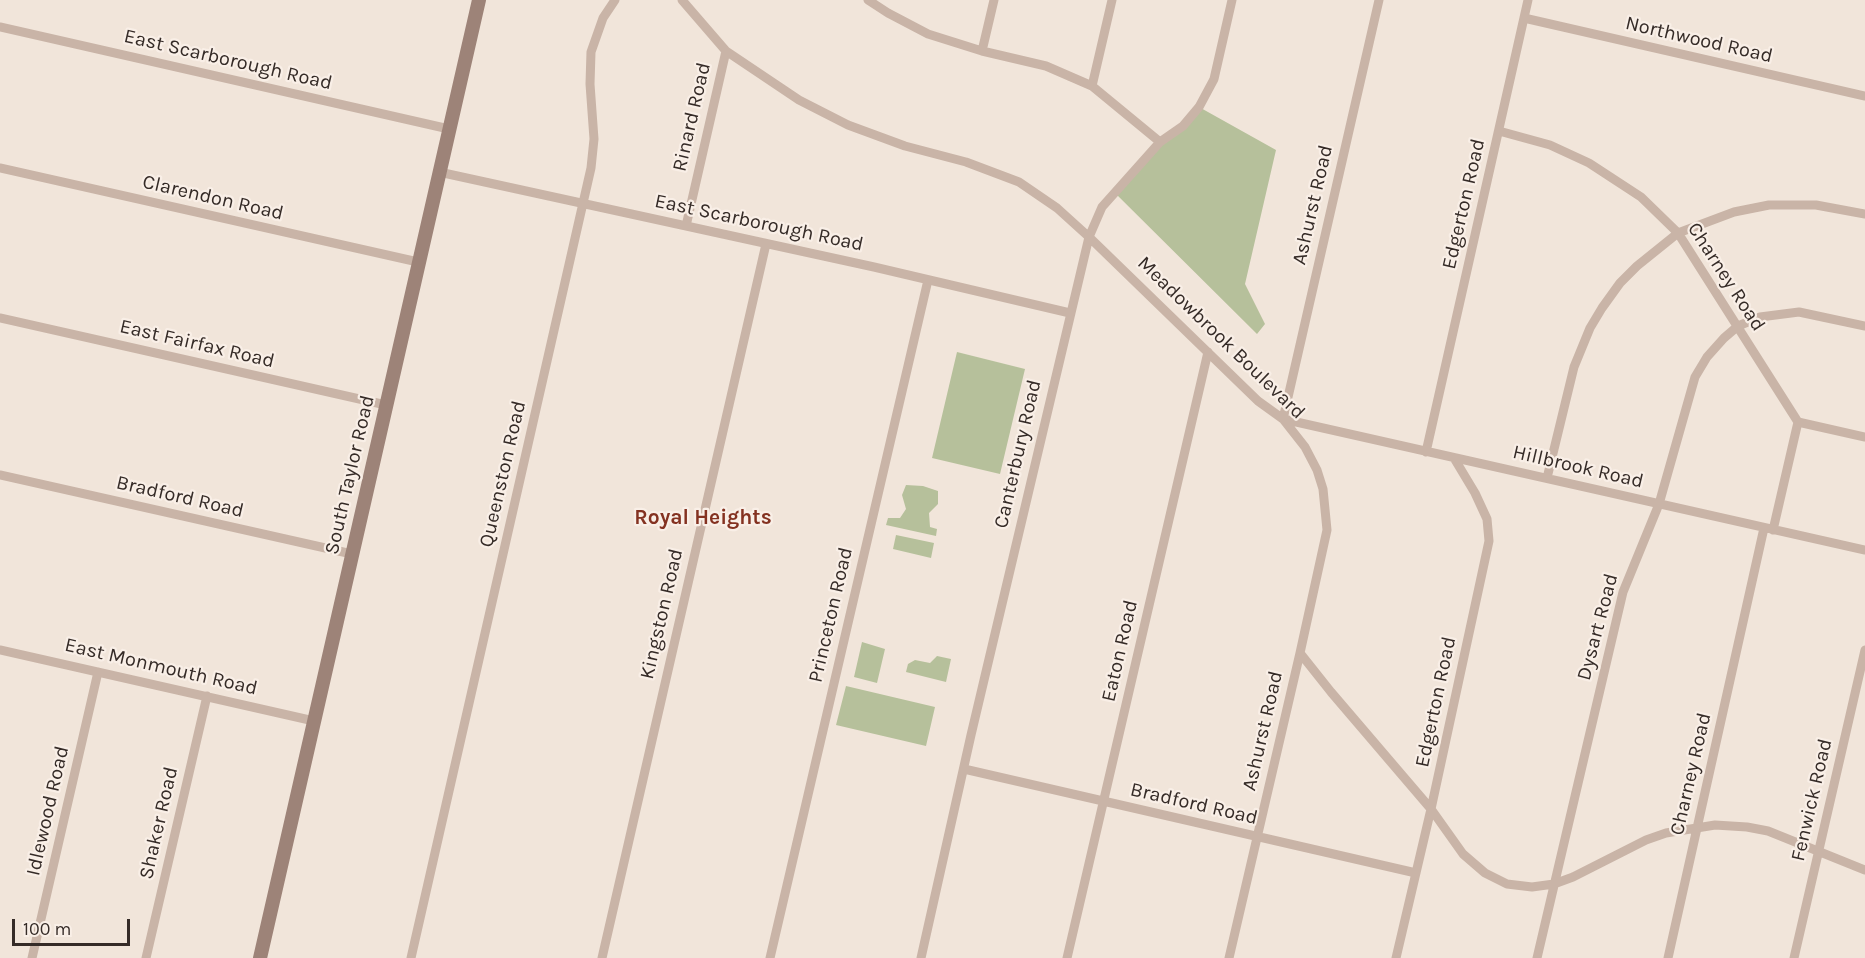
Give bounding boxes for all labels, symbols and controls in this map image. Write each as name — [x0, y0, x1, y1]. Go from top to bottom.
street label: Northwood Road — [1623, 11, 1775, 69]
street label: East Scarborough Road — [122, 24, 334, 96]
street label: Rinard Road — [668, 60, 716, 174]
street label: Edgerton Road — [1437, 136, 1491, 272]
street label: Ashurst Road — [1288, 143, 1338, 267]
street label: Clarendon Road — [140, 170, 286, 226]
street label: East Scarborough Road — [652, 189, 866, 257]
street label: Charney Road — [1682, 218, 1770, 336]
street label: Meadowbrook Boulevard — [1132, 252, 1310, 424]
street label: East Fairfax Road — [117, 315, 277, 373]
street label: Canterbury Road — [989, 377, 1047, 531]
street label: South Taylor Road — [320, 393, 380, 557]
street label: Queenston Road — [474, 398, 532, 550]
street label: Hillbrook Road — [1510, 440, 1646, 494]
street label: Bradford Road — [114, 471, 246, 523]
district label: Royal Heights — [634, 505, 772, 531]
street label: Princeton Road — [804, 545, 858, 685]
street label: Kingston Road — [635, 546, 689, 682]
street label: Dysart Road — [1572, 571, 1624, 683]
street label: Eaton Road — [1097, 598, 1143, 704]
street label: East Monmouth Road — [62, 633, 260, 701]
street label: Edgerton Road — [1410, 634, 1462, 770]
street label: Ashurst Road — [1238, 669, 1288, 793]
street label: Charney Road — [1665, 710, 1717, 838]
street label: Fenwick Road — [1786, 736, 1838, 864]
street label: Idlewood Road — [21, 744, 75, 878]
street label: Shaker Road — [134, 764, 184, 882]
street label: Bradford Road — [1128, 778, 1260, 830]
scale bar — [15, 907, 134, 945]
text: 100 m — [23, 918, 71, 940]

